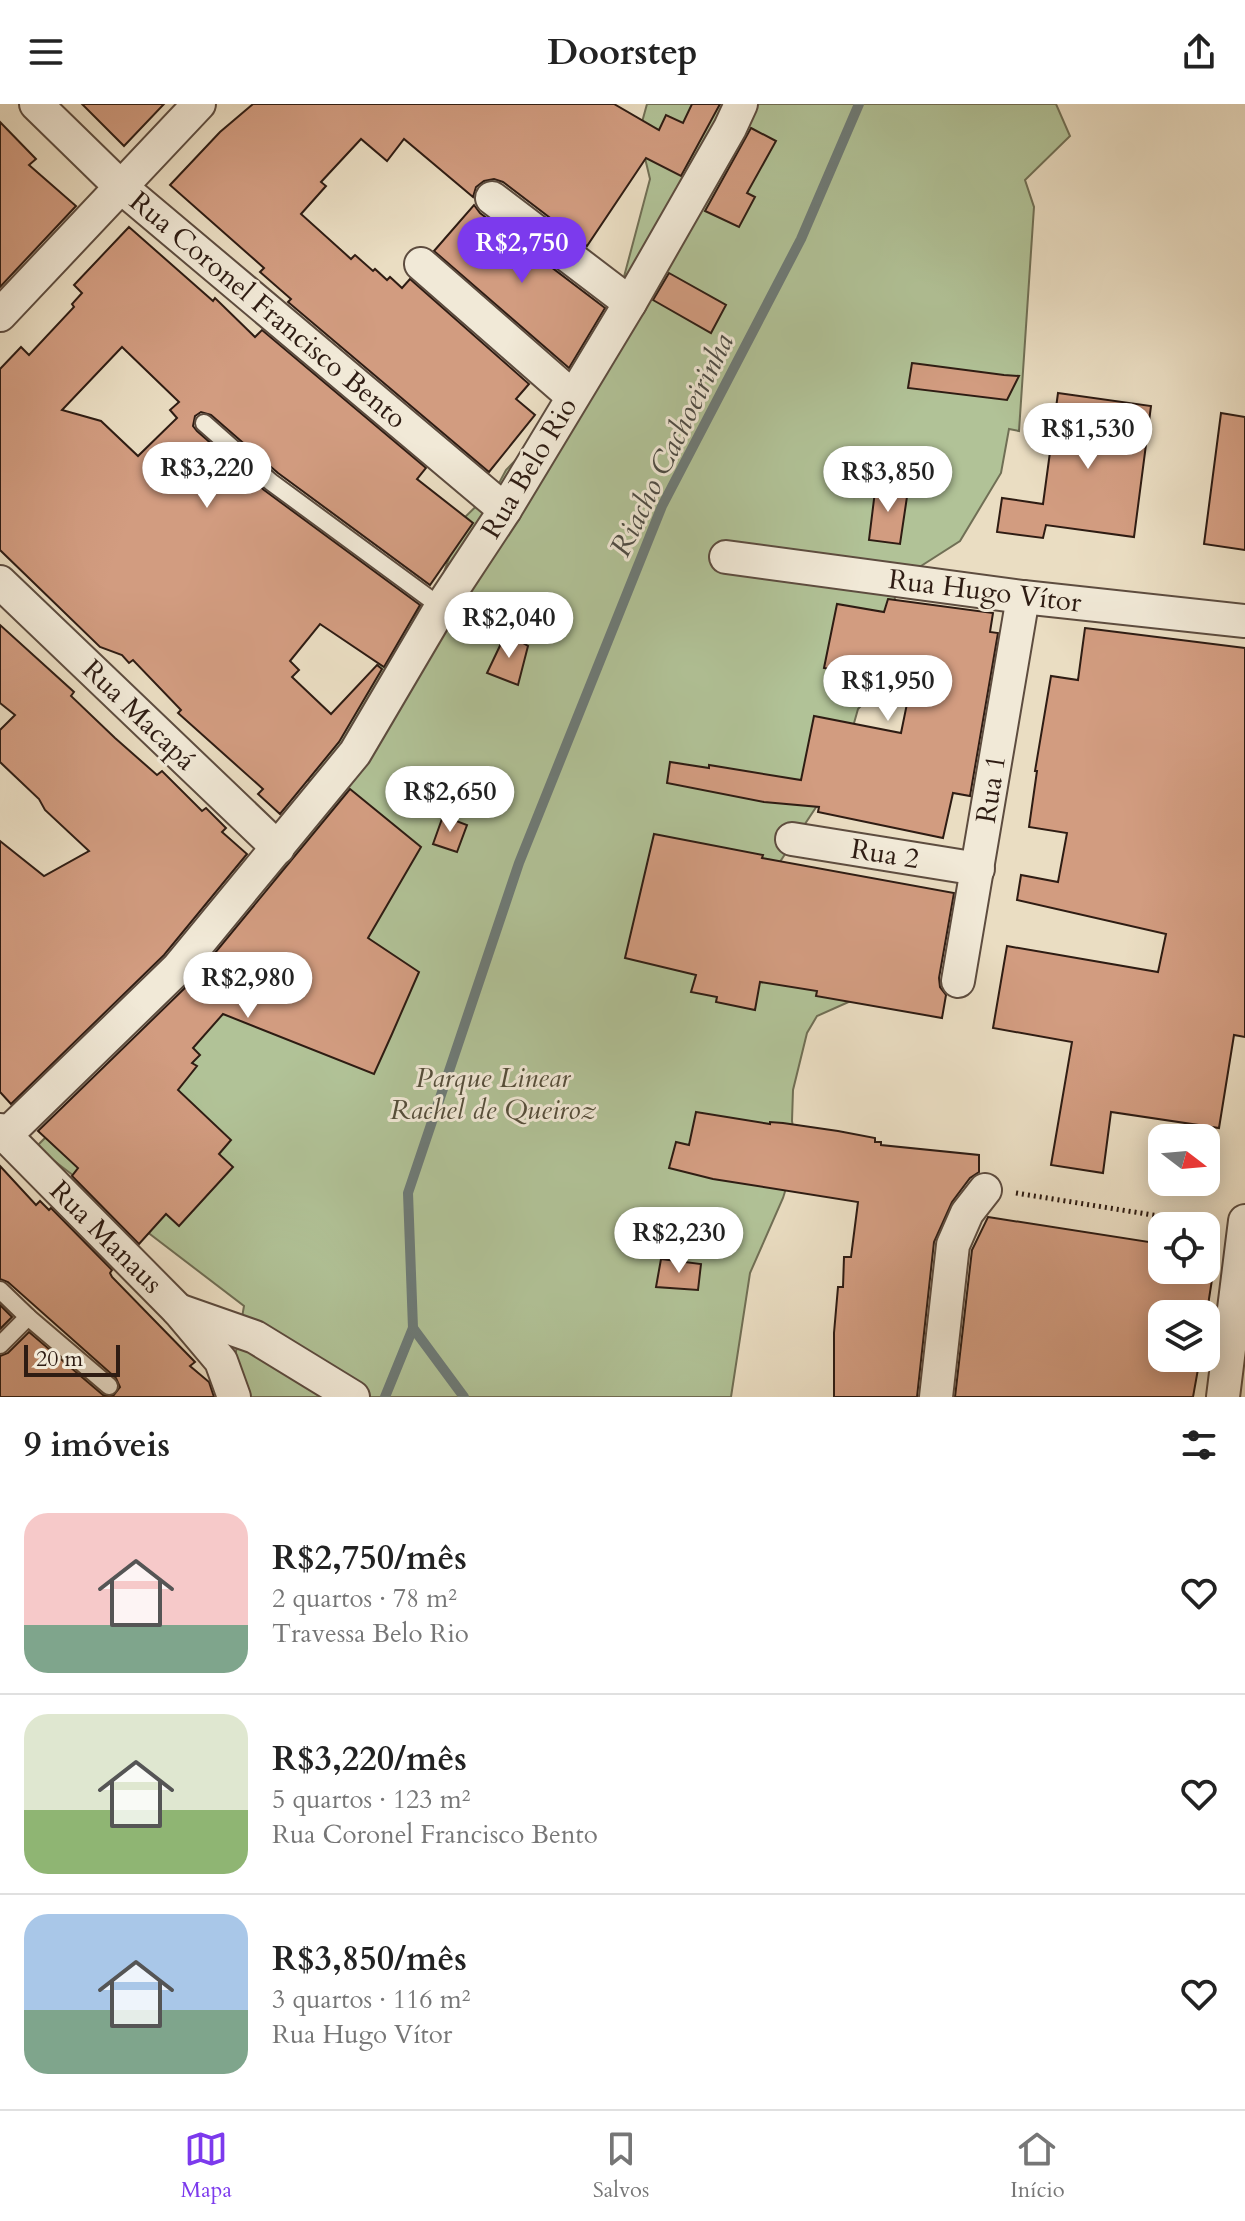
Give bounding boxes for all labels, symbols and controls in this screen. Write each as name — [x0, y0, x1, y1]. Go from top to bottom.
text: Doorstep — [547, 28, 698, 77]
icon: menu — [24, 30, 68, 74]
icon: share — [1177, 30, 1221, 74]
street label: Rua Coronel Francisco Bento — [121, 183, 415, 437]
pin: R$2,750 — [448, 217, 596, 285]
text: R$2,750 — [475, 225, 569, 260]
water label: Riacho Cachoeirinha — [600, 326, 744, 564]
street label: Rua Belo Rio — [472, 390, 586, 546]
pin: R$1,530 — [1014, 403, 1162, 471]
text: R$1,530 — [1041, 411, 1135, 446]
pin: R$3,220 — [133, 442, 281, 510]
pin: R$3,850 — [814, 446, 962, 514]
text: R$3,220 — [160, 450, 254, 485]
text: R$3,850 — [841, 454, 935, 489]
street label: Rua Hugo Vítor — [886, 560, 1084, 622]
pin: R$2,040 — [435, 592, 583, 660]
text: R$2,040 — [462, 600, 556, 635]
street label: Rua Macapá — [74, 651, 204, 779]
pin: R$1,950 — [814, 655, 962, 723]
text: R$1,950 — [841, 663, 935, 698]
street label: Rua 1 — [967, 752, 1015, 826]
pin: R$2,650 — [376, 766, 524, 834]
text: R$2,650 — [403, 774, 497, 809]
street label: Rua 2 — [848, 830, 922, 878]
pin: R$2,980 — [174, 952, 322, 1020]
text: R$2,980 — [201, 960, 295, 995]
park label: Parque Linear Rachel de Queiroz — [390, 1059, 596, 1129]
north arrow — [1148, 1124, 1220, 1196]
map controls — [1148, 1124, 1220, 1372]
street label: Rua Manaus — [41, 1172, 171, 1302]
pin: R$2,230 — [605, 1207, 753, 1275]
button: locate — [1148, 1212, 1220, 1284]
text: R$2,230 — [632, 1215, 726, 1250]
button: layers — [1148, 1300, 1220, 1372]
scale bar — [24, 1341, 120, 1377]
text: 20 m — [36, 1344, 83, 1374]
text: 9 imóveis — [24, 1422, 170, 1468]
icon: filters — [1177, 1423, 1221, 1467]
text: R$2,750/mês — [272, 1535, 467, 1581]
icon: home — [88, 1545, 184, 1641]
icon: heart — [1177, 1571, 1221, 1615]
text: 2 quartos · 78 m² — [272, 1581, 457, 1616]
text: Travessa Belo Rio — [272, 1616, 469, 1651]
text: R$3,220/mês — [272, 1736, 467, 1782]
icon: home — [88, 1746, 184, 1842]
icon: heart — [1177, 1772, 1221, 1816]
text: 5 quartos · 123 m² — [272, 1782, 470, 1817]
text: Rua Coronel Francisco Bento — [272, 1817, 598, 1852]
text: R$3,850/mês — [272, 1936, 467, 1982]
icon: home — [88, 1946, 184, 2042]
icon: heart — [1177, 1972, 1221, 2016]
text: 3 quartos · 116 m² — [272, 1982, 470, 2017]
text: Rua Hugo Vítor — [272, 2017, 452, 2052]
tab: Mapa — [180, 2127, 232, 2205]
tab: Salvos — [593, 2127, 649, 2205]
tab: Início — [1010, 2127, 1065, 2205]

